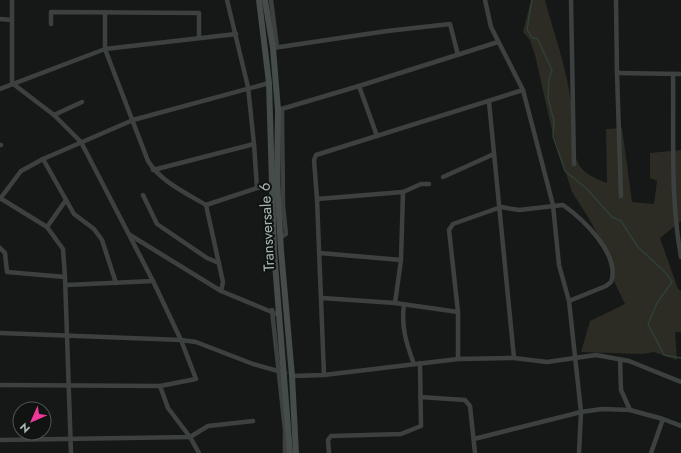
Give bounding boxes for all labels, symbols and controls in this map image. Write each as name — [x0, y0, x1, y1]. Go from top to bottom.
street label: Transversale 6 — [254, 182, 280, 272]
north arrow — [12, 401, 52, 441]
text: N — [16, 419, 34, 437]

